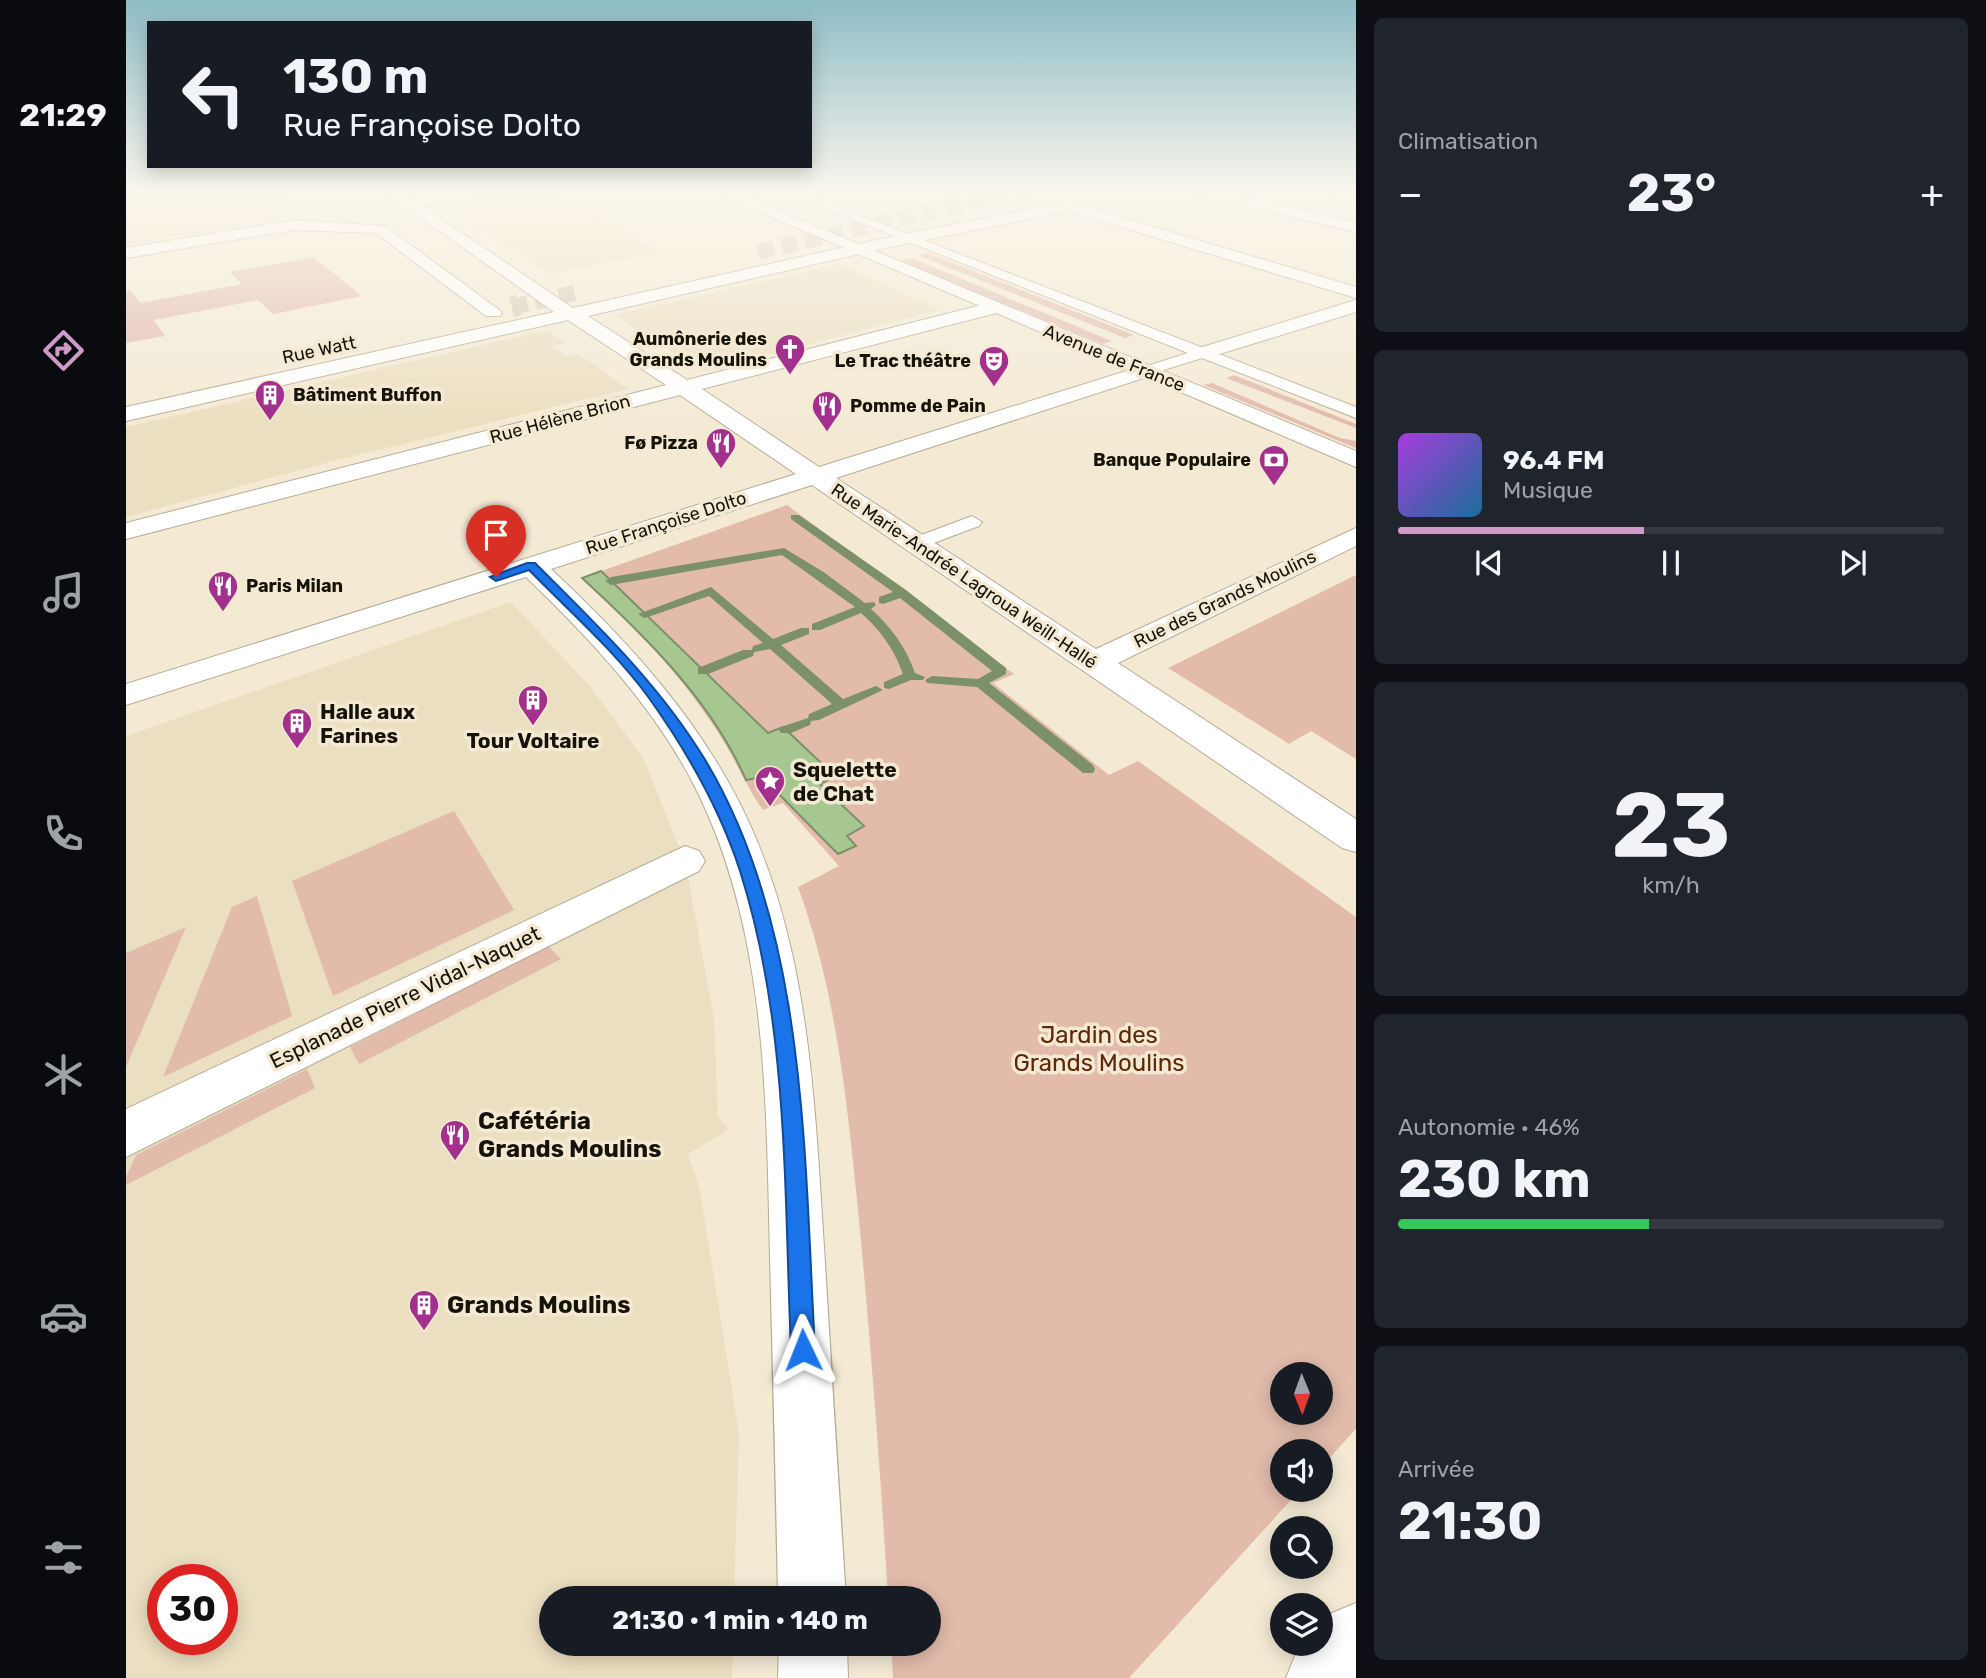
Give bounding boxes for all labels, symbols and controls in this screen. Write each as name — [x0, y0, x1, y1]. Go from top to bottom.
text: 130 m — [283, 47, 428, 105]
icon: left — [168, 49, 259, 140]
text: 21:29 — [19, 96, 107, 134]
text: Rue Françoise Dolto — [283, 106, 581, 144]
text: Climatisation — [1398, 127, 1538, 155]
text: 23° — [1627, 162, 1716, 224]
text: − — [1398, 171, 1423, 217]
text: + — [1920, 171, 1944, 217]
street label: Avenue de France — [1040, 320, 1188, 396]
icon: directions — [39, 326, 88, 375]
place label: Aumônerie des Grands Moulins — [629, 328, 767, 371]
street label: Rue Watt — [280, 331, 358, 369]
church icon: Aumônerie des Grands Moulins — [773, 332, 807, 376]
theatre icon: Le Trac théâtre — [977, 344, 1011, 388]
place label: Le Trac théâtre — [835, 350, 971, 372]
building icon: Bâtiment Buffon — [253, 378, 287, 422]
place label: Bâtiment Buffon — [293, 384, 442, 406]
restaurant icon: Pomme de Pain — [810, 389, 844, 433]
street label: Rue Hélène Brion — [487, 390, 633, 448]
place label: Pomme de Pain — [850, 395, 986, 417]
restaurant icon: Fø Pizza — [704, 426, 738, 470]
place label: Fø Pizza — [624, 432, 698, 454]
bank icon: Banque Populaire — [1257, 443, 1291, 487]
text: 96.4 FM — [1503, 445, 1605, 476]
place label: Banque Populaire — [1093, 449, 1251, 471]
text: Musique — [1503, 476, 1593, 504]
street label: Rue Marie-Andrée Lagroua Weill-Hallé — [827, 479, 1101, 673]
street label: Rue Françoise Dolto — [583, 487, 749, 559]
pin — [466, 505, 526, 577]
icon: arrive — [477, 516, 515, 554]
icon: previous — [1470, 544, 1508, 582]
icon: pause — [1652, 544, 1690, 582]
icon: next — [1834, 544, 1872, 582]
street label: Rue des Grands Moulins — [1130, 545, 1320, 653]
icon: music — [39, 568, 88, 617]
restaurant icon: Paris Milan — [206, 569, 240, 613]
place label: Paris Milan — [246, 575, 343, 597]
building icon: Tour Voltaire — [516, 683, 550, 727]
place label: Halle aux Farines — [320, 699, 416, 748]
building icon: Halle aux Farines — [280, 706, 314, 750]
place label: Tour Voltaire — [466, 728, 600, 753]
place label: Squelette de Chat — [793, 757, 897, 806]
place icon: Squelette de Chat — [753, 764, 787, 808]
text: 23 — [1611, 771, 1731, 879]
icon: phone — [39, 809, 88, 858]
text: km/h — [1642, 871, 1700, 899]
street label: Esplanade Pierre Vidal-Naquet — [266, 920, 544, 1074]
park label: Jardin des Grands Moulins — [1013, 1021, 1185, 1077]
icon: climate — [39, 1050, 88, 1099]
place label: Cafétéria Grands Moulins — [478, 1107, 661, 1163]
text: Autonomie · 46% — [1398, 1113, 1580, 1141]
restaurant icon: Cafétéria Grands Moulins — [438, 1118, 472, 1162]
text: 230 km — [1398, 1148, 1591, 1210]
building icon: Grands Moulins — [407, 1288, 441, 1332]
place label: Grands Moulins — [447, 1291, 630, 1319]
icon: car — [39, 1292, 88, 1341]
position arrow — [766, 1313, 840, 1387]
north arrow — [1270, 1362, 1334, 1424]
map controls — [1270, 1362, 1333, 1656]
button: sound — [1270, 1439, 1333, 1502]
text: Arrivée — [1398, 1455, 1475, 1483]
text: 21:30 — [1398, 1490, 1542, 1552]
button: search — [1270, 1516, 1333, 1579]
icon: filters — [39, 1533, 88, 1582]
speed limit sign: 30 — [147, 1564, 238, 1655]
button: layers — [1270, 1593, 1333, 1656]
text: 21:30 · 1 min · 140 m — [612, 1605, 868, 1636]

